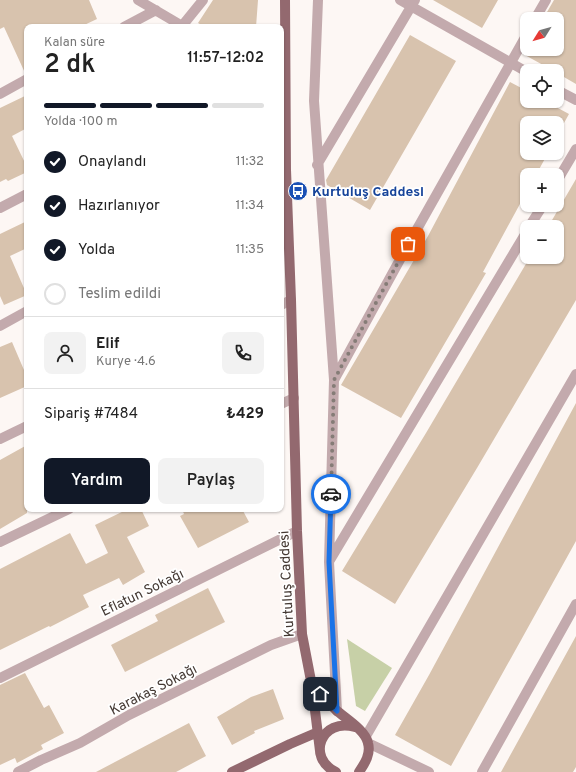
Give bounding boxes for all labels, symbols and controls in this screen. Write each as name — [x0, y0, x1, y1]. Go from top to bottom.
north arrow — [520, 12, 564, 56]
map controls — [520, 12, 564, 264]
text: Kalan süre — [44, 35, 105, 51]
text: 2 dk — [44, 49, 95, 82]
text: 11:57–12:02 — [187, 49, 264, 68]
button: locate — [520, 64, 564, 108]
text: Yolda · 100 m — [44, 114, 118, 130]
button: layers — [520, 116, 564, 160]
icon: check — [44, 151, 66, 173]
text: Onaylandı — [78, 153, 146, 172]
text: 11:32 — [236, 154, 264, 170]
button: + — [520, 168, 564, 212]
bus stop icon: Kurtuluş Caddesi — [287, 180, 309, 202]
place label: Kurtuluş Caddesi — [312, 184, 424, 201]
icon: check — [44, 195, 66, 217]
text: Hazırlanıyor — [78, 197, 160, 216]
text: 11:34 — [235, 198, 264, 214]
button: − — [520, 220, 564, 264]
pin — [391, 227, 425, 261]
icon: bag — [397, 233, 419, 255]
icon: check — [44, 239, 66, 261]
text: Yolda — [78, 241, 115, 260]
text: 11:35 — [235, 242, 264, 258]
text: Teslim edildi — [78, 285, 161, 304]
button: person — [44, 332, 86, 374]
button: phone — [222, 332, 264, 374]
text: Elif — [96, 335, 119, 354]
text: Kurye · 4.6 — [96, 354, 156, 370]
text: Sipariş #7484 — [44, 405, 138, 424]
text: ₺429 — [226, 405, 264, 424]
button: Yardım — [44, 458, 150, 504]
button: Paylaş — [158, 458, 264, 504]
courier — [311, 474, 351, 514]
icon: car — [320, 483, 342, 505]
street label: Kurtuluş Caddesi — [276, 530, 299, 638]
street label: Eflatun Sokağı — [99, 566, 187, 621]
street label: Karakaş Sokağı — [107, 661, 200, 720]
pin — [303, 677, 337, 711]
icon: home — [309, 683, 331, 705]

